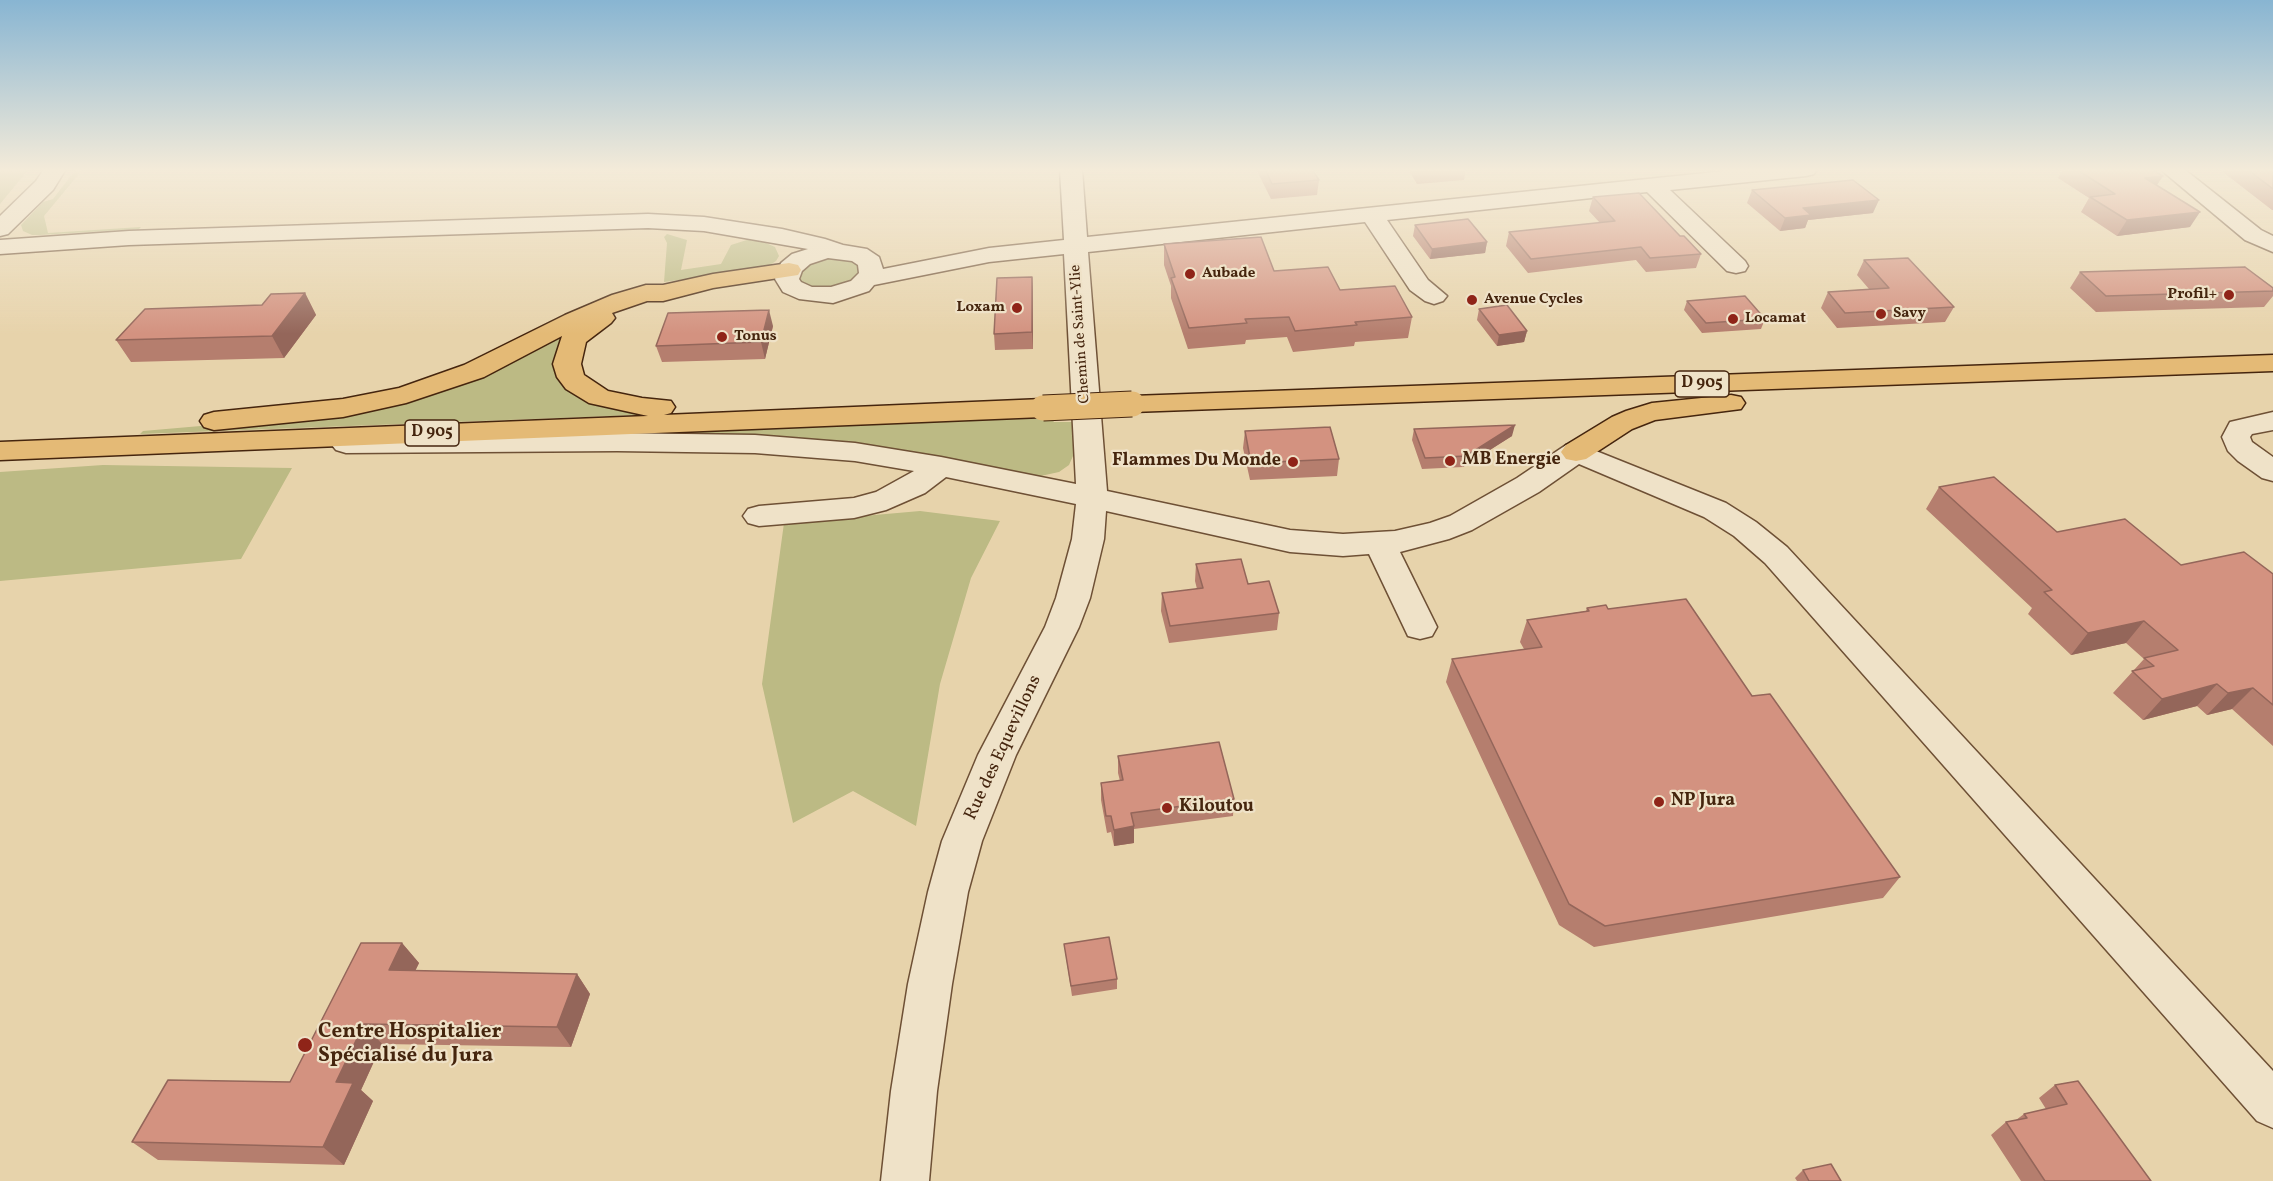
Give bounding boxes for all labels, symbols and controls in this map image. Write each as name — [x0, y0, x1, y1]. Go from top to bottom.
street label: Chemin de Saint-Ylie — [1067, 264, 1095, 404]
place label: Aubade — [1202, 265, 1255, 283]
marker: Aubade — [1183, 267, 1197, 281]
place label: Profil+ — [2168, 286, 2217, 304]
marker: Profil+ — [2222, 288, 2236, 302]
place label: Avenue Cycles — [1484, 291, 1583, 309]
marker: Avenue Cycles — [1465, 293, 1479, 307]
place label: Loxam — [957, 299, 1005, 317]
marker: Loxam — [1010, 301, 1024, 315]
place label: Savy — [1893, 305, 1926, 323]
marker: Savy — [1874, 307, 1888, 321]
place label: Locamat — [1745, 310, 1806, 328]
marker: Locamat — [1726, 312, 1740, 326]
place label: Tonus — [734, 328, 777, 346]
marker: Tonus — [715, 330, 729, 344]
road number: D 905 — [1675, 371, 1729, 397]
road number: D 905 — [405, 420, 459, 446]
place label: MB Energie — [1462, 450, 1561, 472]
place label: Flammes Du Monde — [1112, 451, 1281, 473]
marker: MB Energie — [1443, 454, 1457, 468]
marker: Flammes Du Monde — [1286, 455, 1300, 469]
street label: Rue des Equevillons — [961, 672, 1047, 824]
place label: NP Jura — [1671, 791, 1735, 813]
marker: NP Jura — [1652, 795, 1666, 809]
place label: Kiloutou — [1179, 797, 1254, 819]
marker: Kiloutou — [1160, 801, 1174, 815]
place label: Centre Hospitalier Spécialisé du Jura — [318, 1020, 501, 1070]
marker: Centre Hospitalier Spécialisé du Jura — [296, 1036, 314, 1054]

